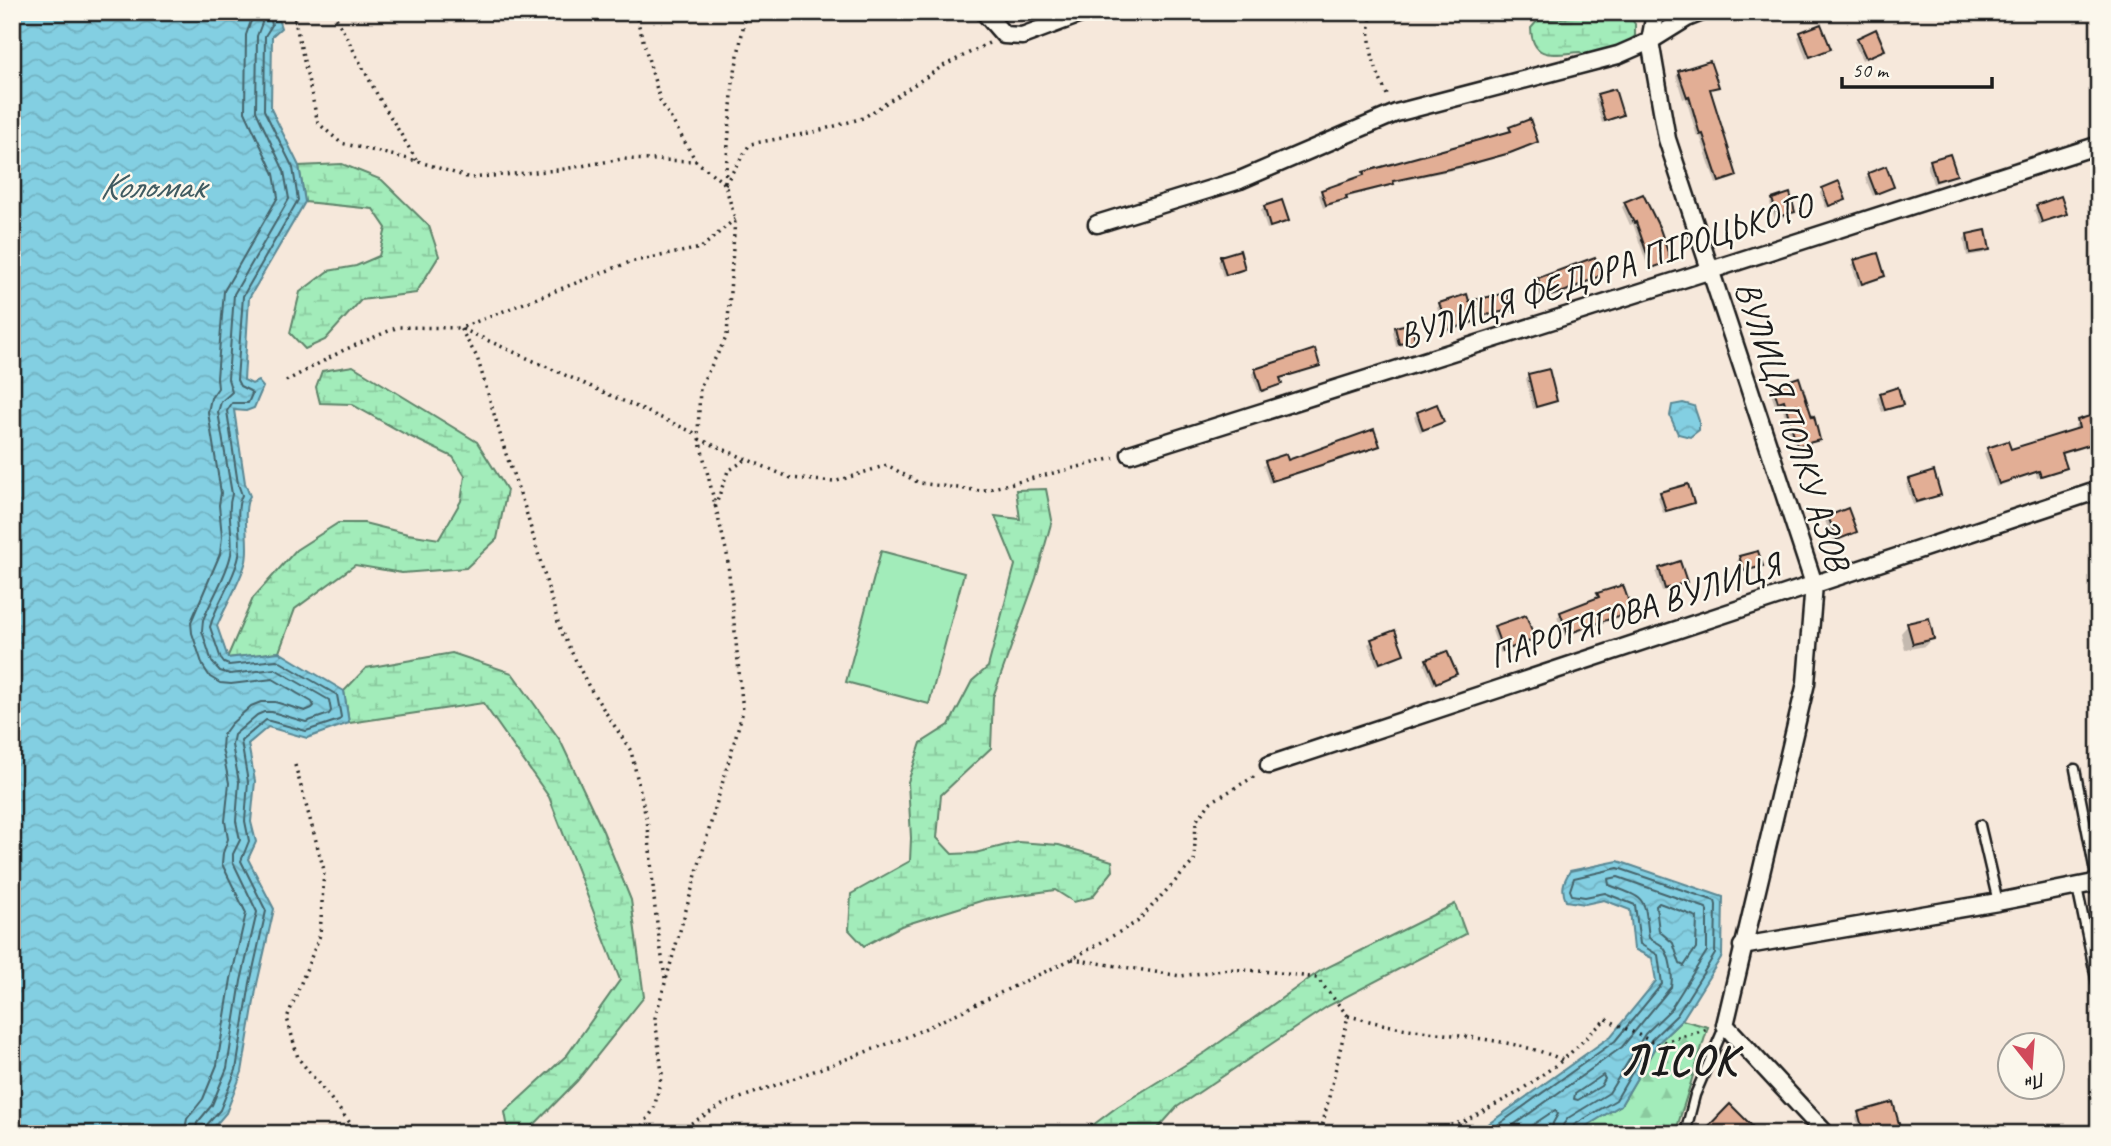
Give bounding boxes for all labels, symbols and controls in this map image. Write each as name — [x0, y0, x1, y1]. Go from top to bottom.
scale bar — [1842, 46, 1992, 90]
text: 50 m — [1852, 57, 1890, 83]
water label: Коломак — [100, 162, 210, 209]
street label: ВУЛИЦЯ ФЕДОРА ПІРОЦЬКОГО — [1393, 181, 1821, 359]
street label: ВУЛИЦЯ ПОЛКУ АЗОВ — [1725, 276, 1862, 579]
street label: ПАРОТЯГОВА ВУЛИЦЯ — [1483, 541, 1790, 679]
north arrow — [1996, 1030, 2066, 1100]
district label: ЛІСОК — [1620, 1034, 1744, 1087]
text: Пн — [2021, 1067, 2049, 1096]

